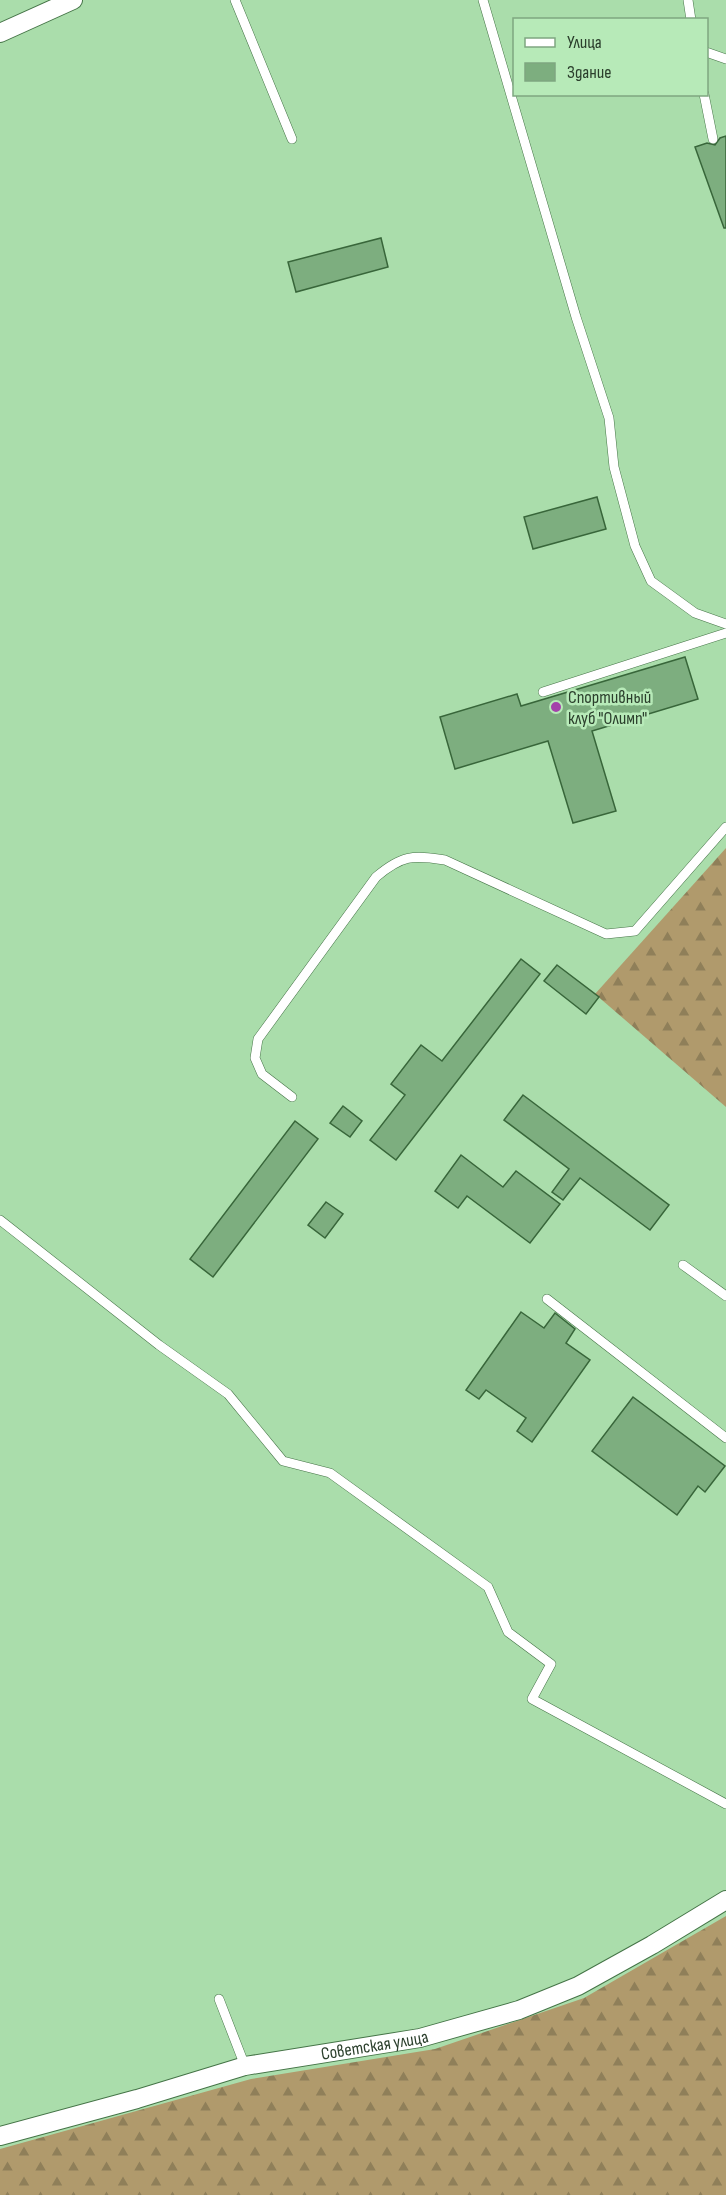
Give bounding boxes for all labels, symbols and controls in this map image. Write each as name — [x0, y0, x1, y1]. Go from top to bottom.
legend — [513, 18, 708, 96]
text: Улица — [567, 32, 602, 53]
text: Здание — [567, 62, 612, 83]
place label: Спортивный клуб "Олимп" — [568, 687, 651, 729]
marker: Спортивный клуб "Олимп" — [549, 700, 563, 714]
street label: Советская улица — [319, 2026, 431, 2065]

